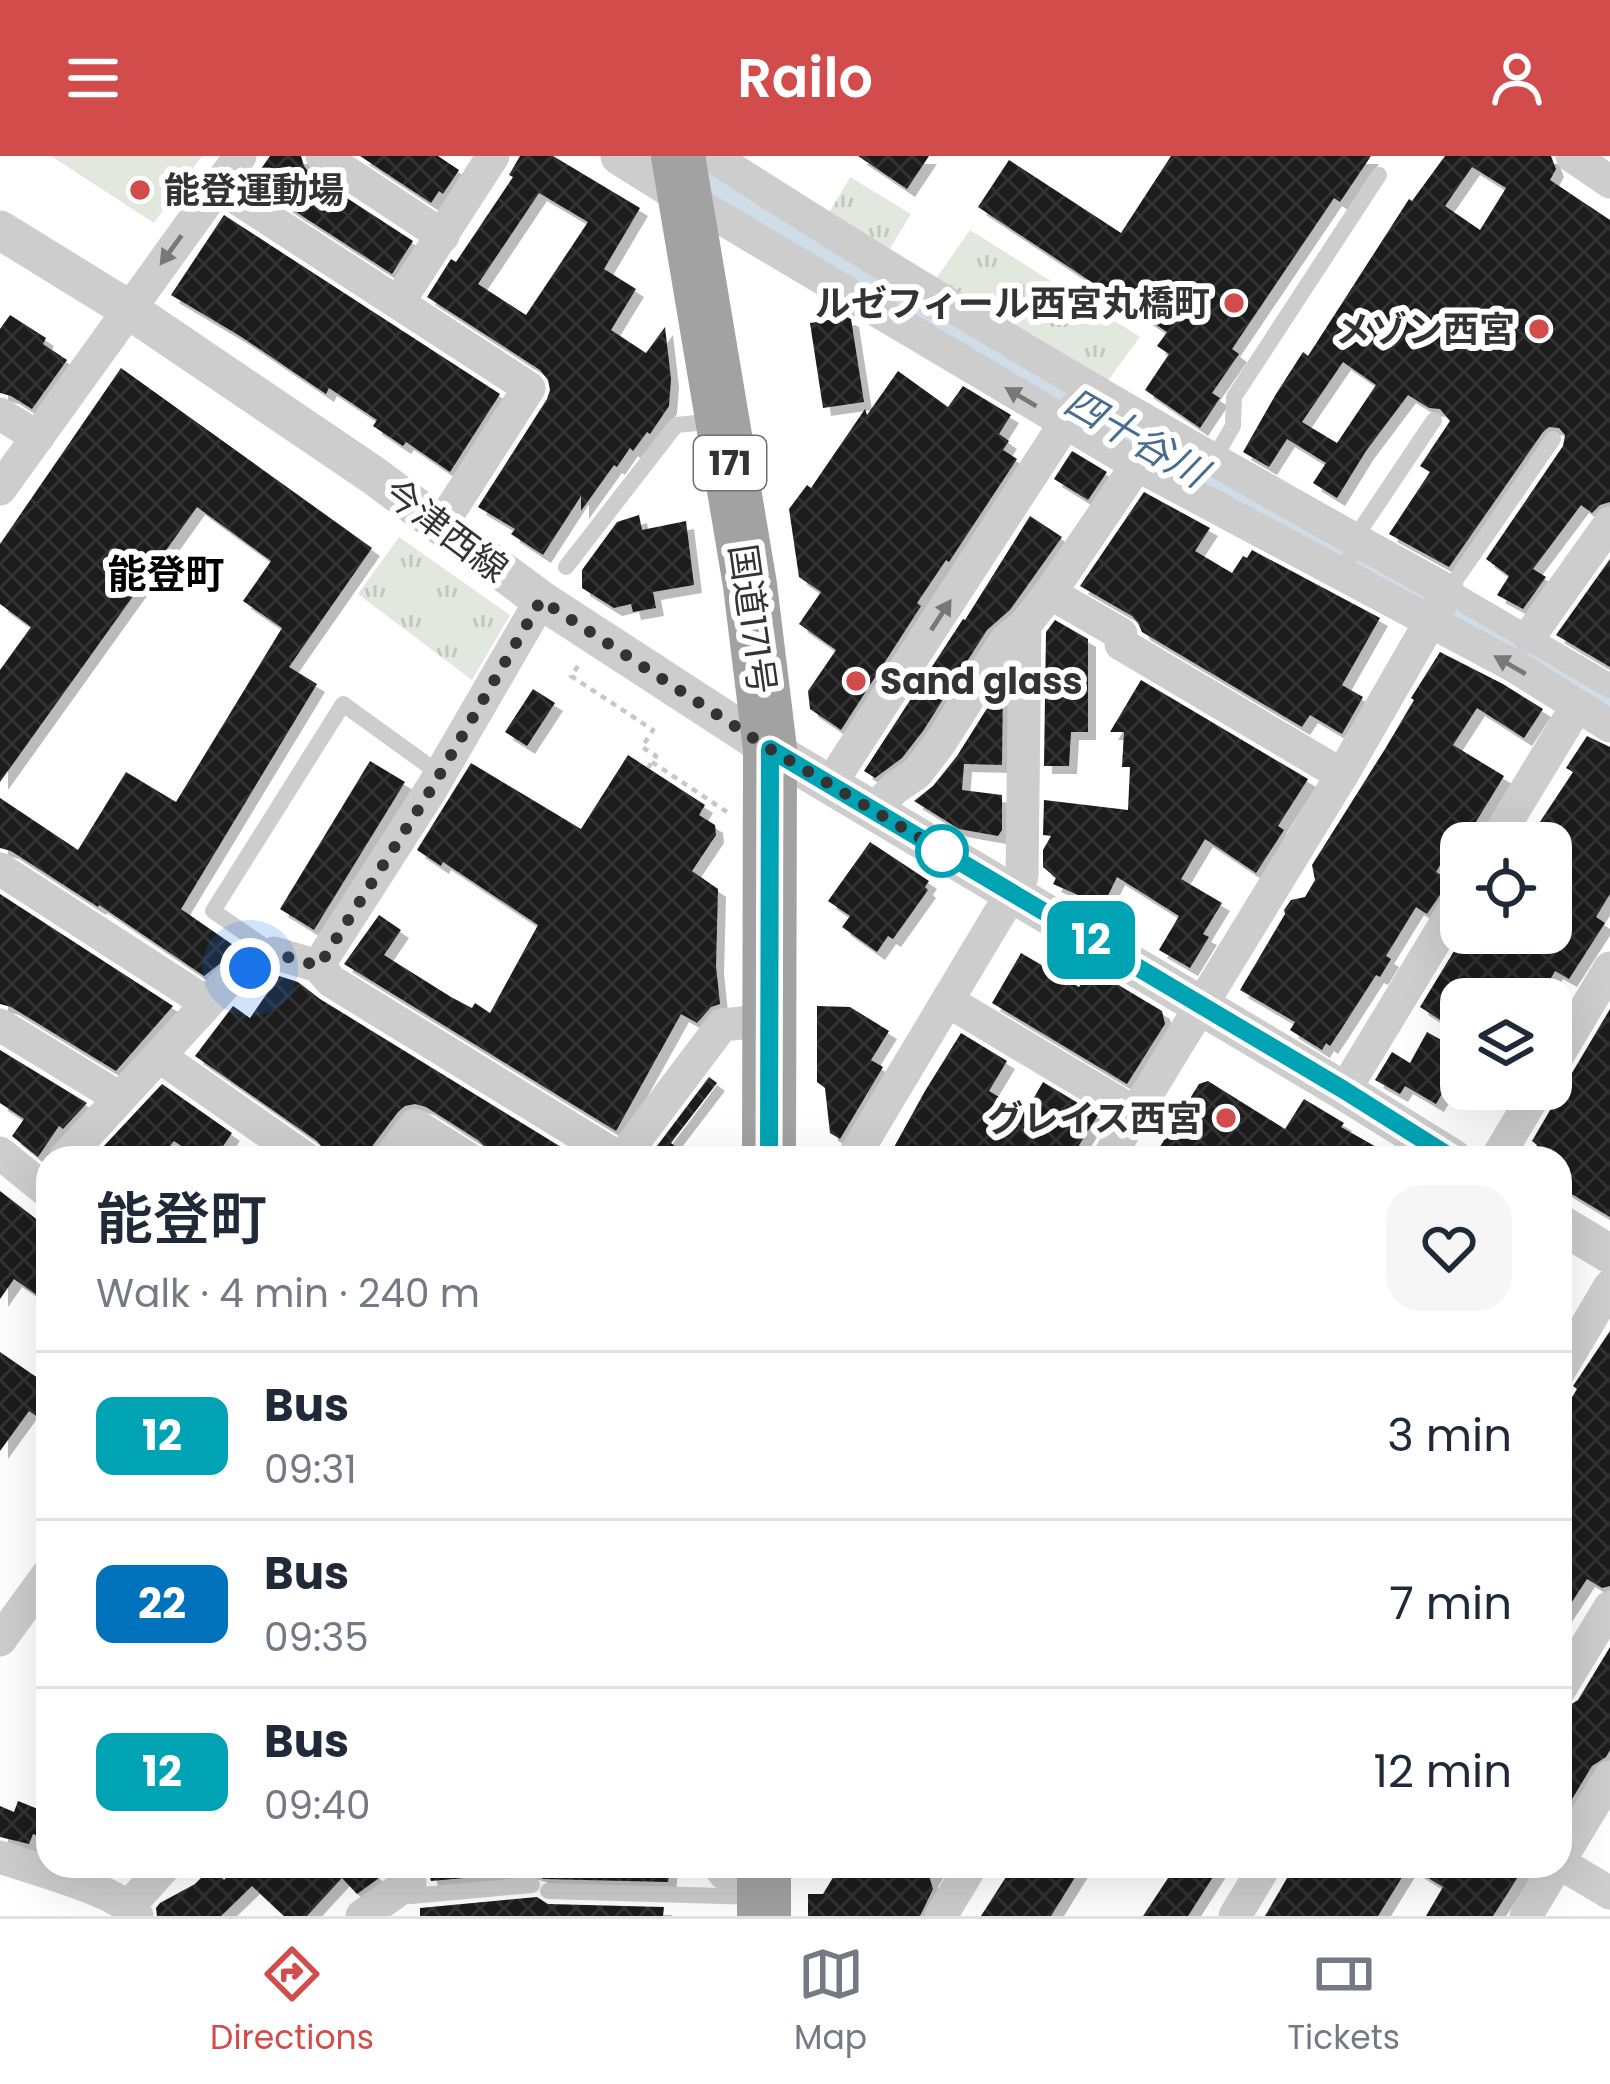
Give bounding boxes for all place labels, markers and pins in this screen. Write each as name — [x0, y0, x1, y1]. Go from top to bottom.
place label: 能登運動場 — [164, 165, 344, 216]
marker: 能登運動場 — [127, 177, 153, 203]
place label: ルゼフィール西宮丸橋町 — [815, 278, 1210, 329]
marker: ルゼフィール西宮丸橋町 — [1221, 290, 1247, 316]
place label: メゾン西宮 — [1335, 304, 1515, 355]
marker: メゾン西宮 — [1526, 316, 1552, 342]
place label: Sand glass — [880, 656, 1083, 707]
marker: Sand glass — [843, 668, 869, 694]
unlabelled marker — [917, 826, 967, 876]
place label: グレイス西宮 — [987, 1093, 1202, 1144]
marker: グレイス西宮 — [1213, 1105, 1239, 1131]

